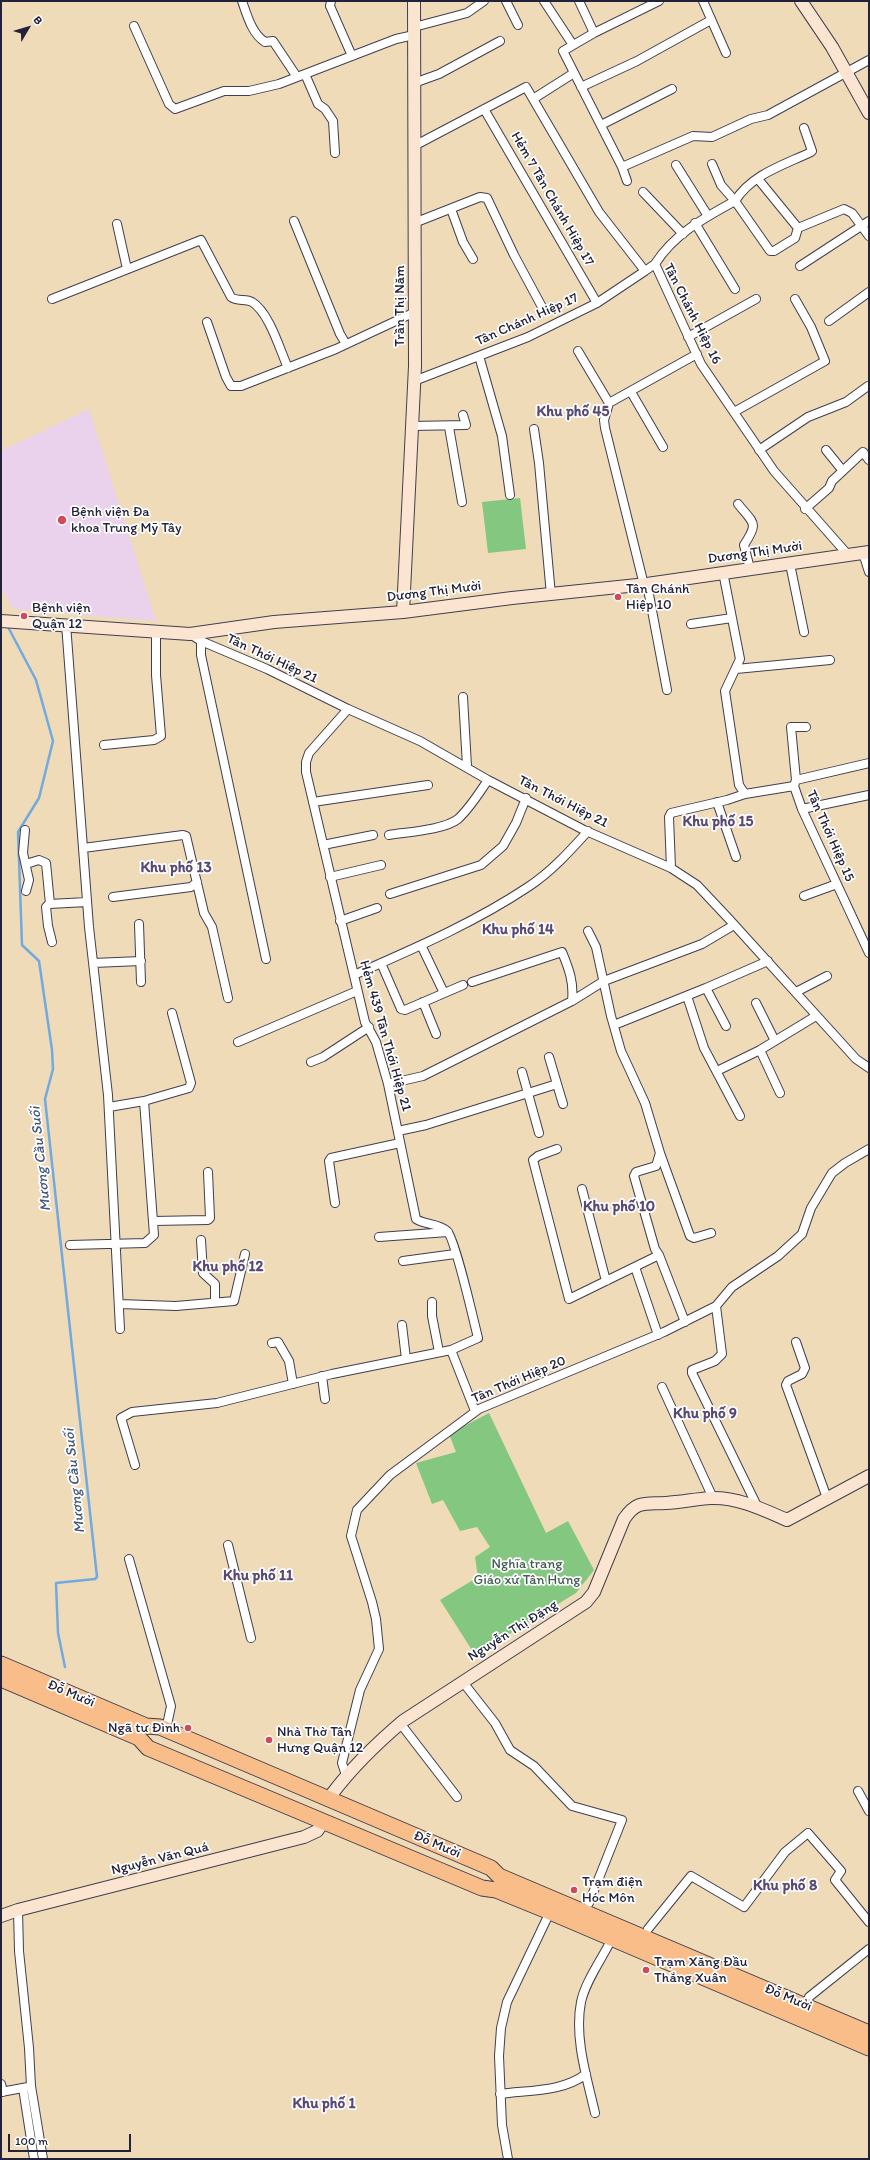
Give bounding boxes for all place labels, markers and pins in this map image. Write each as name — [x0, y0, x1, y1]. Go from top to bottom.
place label: Bệnh viện Đa khoa Trung Mỹ Tây — [71, 504, 181, 536]
marker: Bệnh viện Đa khoa Trung Mỹ Tây — [56, 514, 68, 526]
place label: Tân Chánh Hiệp 10 — [626, 581, 690, 614]
marker: Tân Chánh Hiệp 10 — [613, 592, 623, 602]
place label: Bệnh viện Quận 12 — [32, 600, 91, 632]
marker: Bệnh viện Quận 12 — [19, 611, 29, 621]
place label: Ngã tư Đình — [108, 1720, 180, 1736]
marker: Ngã tư Đình — [183, 1723, 193, 1733]
place label: Nhà Thờ Tân Hưng Quận 12 — [277, 1724, 363, 1756]
marker: Nhà Thờ Tân Hưng Quận 12 — [264, 1735, 274, 1745]
place label: Trạm điện Hóc Môn — [582, 1874, 643, 1906]
marker: Trạm điện Hóc Môn — [569, 1885, 579, 1895]
place label: Trạm Xăng Đầu Thắng Xuân — [654, 1954, 748, 1986]
marker: Trạm Xăng Đầu Thắng Xuân — [641, 1965, 651, 1975]

